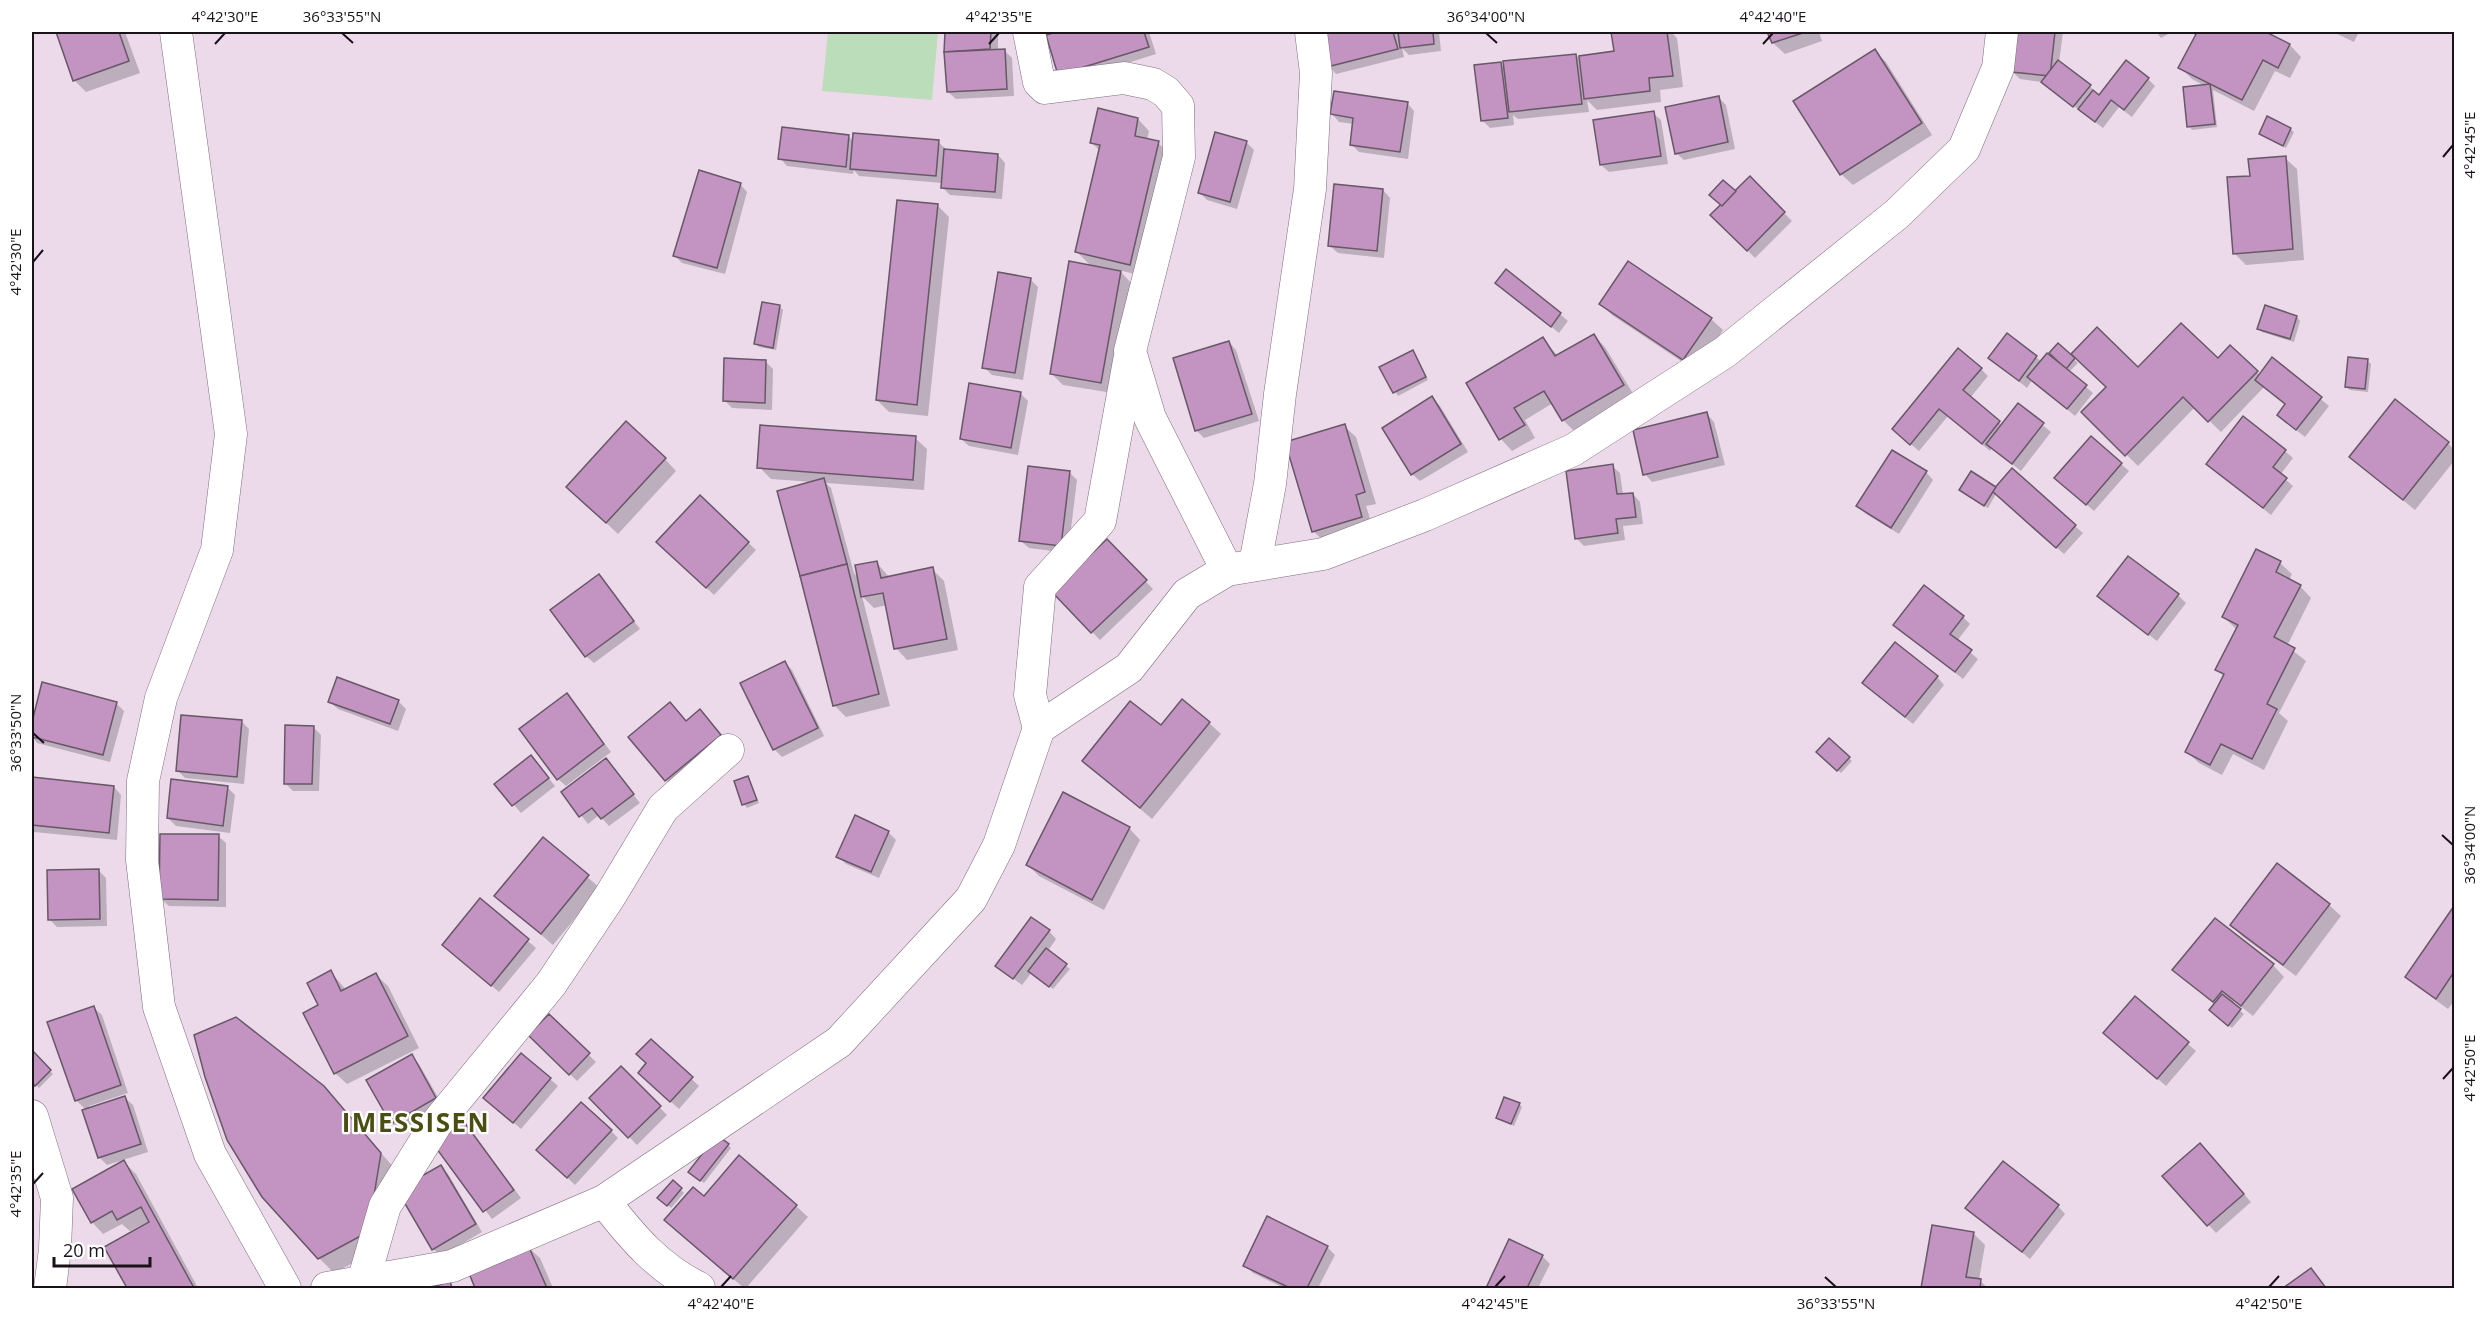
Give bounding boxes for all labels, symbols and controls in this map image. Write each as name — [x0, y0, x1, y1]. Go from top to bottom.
text: 4°42'30"E — [192, 6, 258, 26]
text: 36°33'55"N — [303, 6, 381, 26]
text: 4°42'35"E — [966, 6, 1032, 26]
text: 36°34'00"N — [1447, 6, 1525, 26]
text: 4°42'40"E — [1740, 6, 1806, 26]
text: 4°42'45"E — [2459, 112, 2479, 178]
text: 4°42'30"E — [5, 229, 25, 295]
text: 36°33'50"N — [5, 694, 25, 772]
text: 36°34'00"N — [2459, 806, 2479, 884]
text: 4°42'50"E — [2459, 1035, 2479, 1101]
district label: IMESSISEN — [342, 1104, 490, 1140]
text: 4°42'35"E — [5, 1151, 25, 1217]
scale bar — [54, 1230, 150, 1268]
text: 20 m — [63, 1238, 105, 1262]
text: 4°42'40"E — [688, 1293, 754, 1313]
text: 4°42'45"E — [1462, 1293, 1528, 1313]
text: 36°33'55"N — [1797, 1293, 1875, 1313]
text: 4°42'50"E — [2236, 1293, 2302, 1313]

